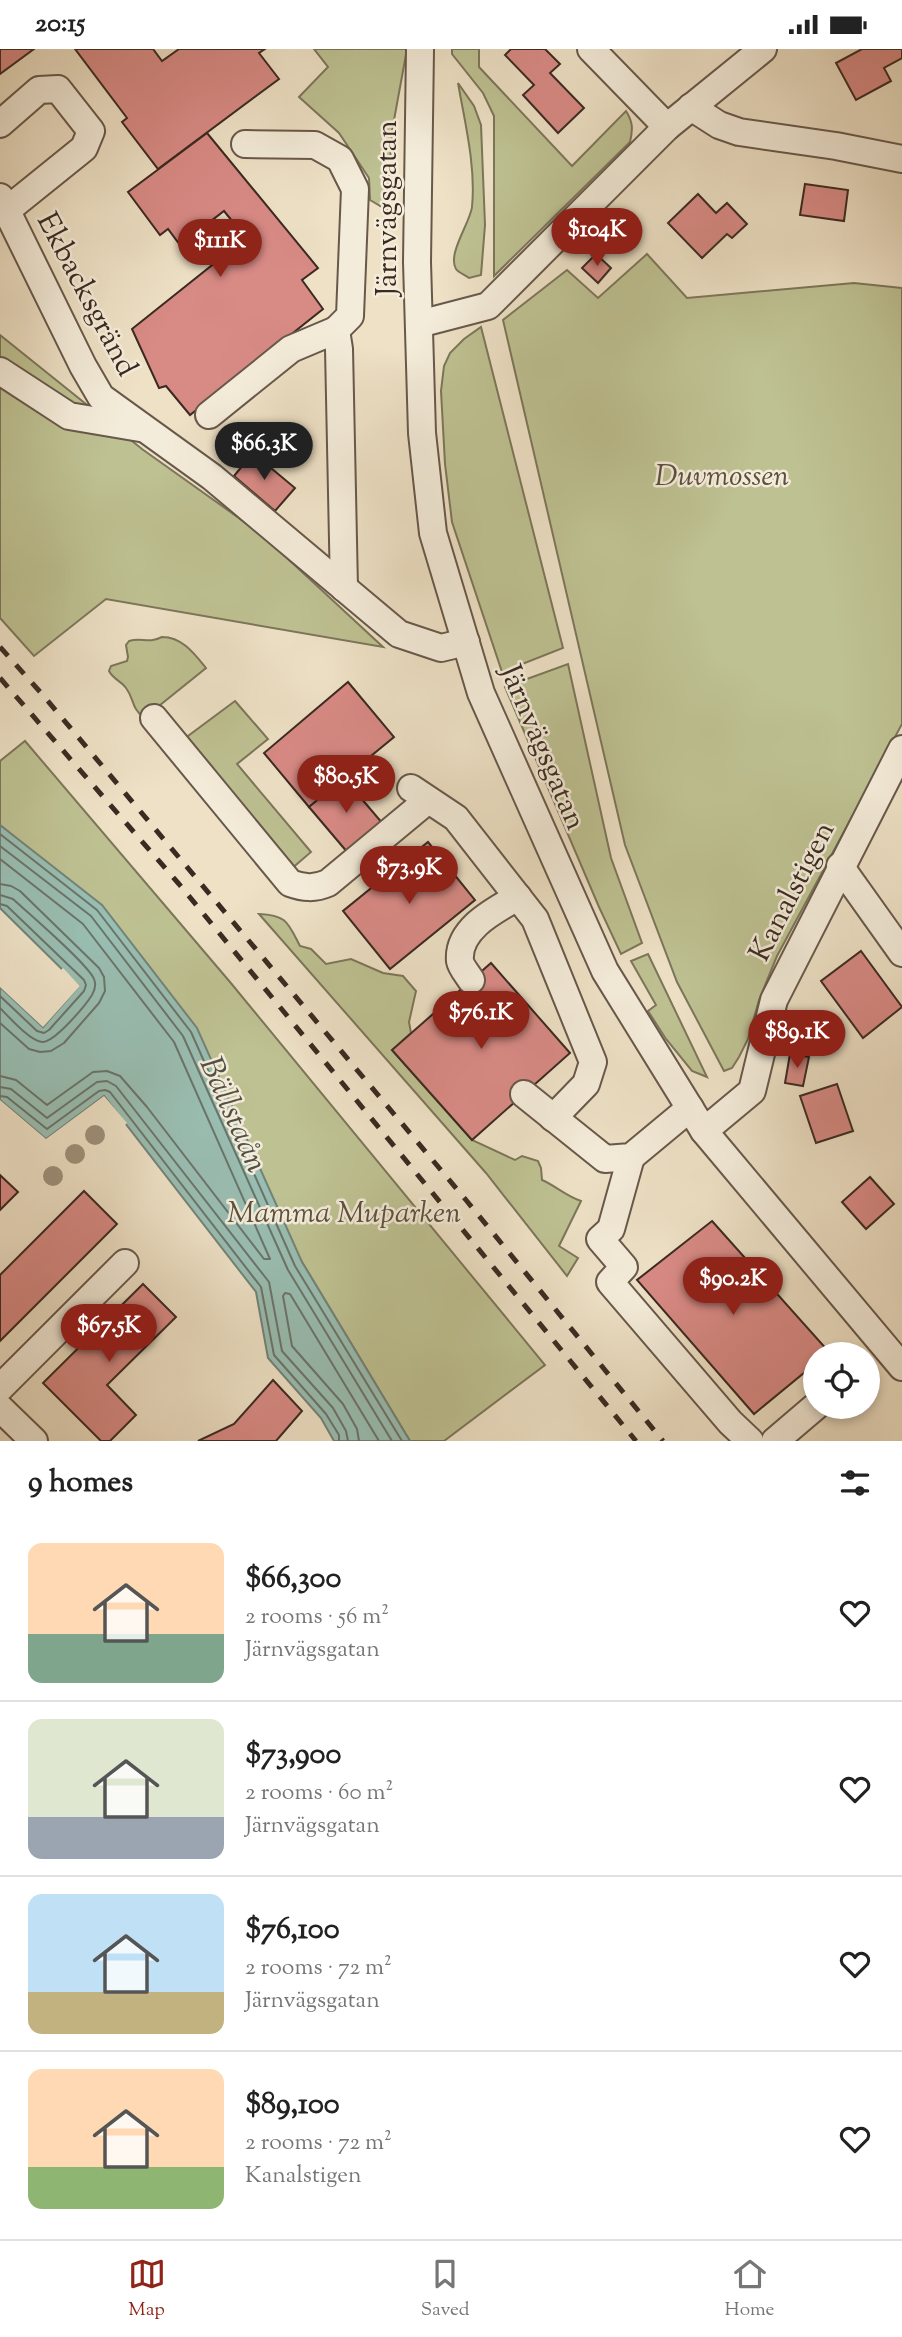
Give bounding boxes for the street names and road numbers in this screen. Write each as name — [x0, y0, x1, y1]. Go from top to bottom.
street label: Järnvägsgatan — [367, 120, 410, 298]
street label: Ekbacksgränd — [24, 206, 147, 385]
street label: Järnvägsgatan — [487, 657, 596, 838]
street label: Kanalstigen — [740, 814, 847, 970]

